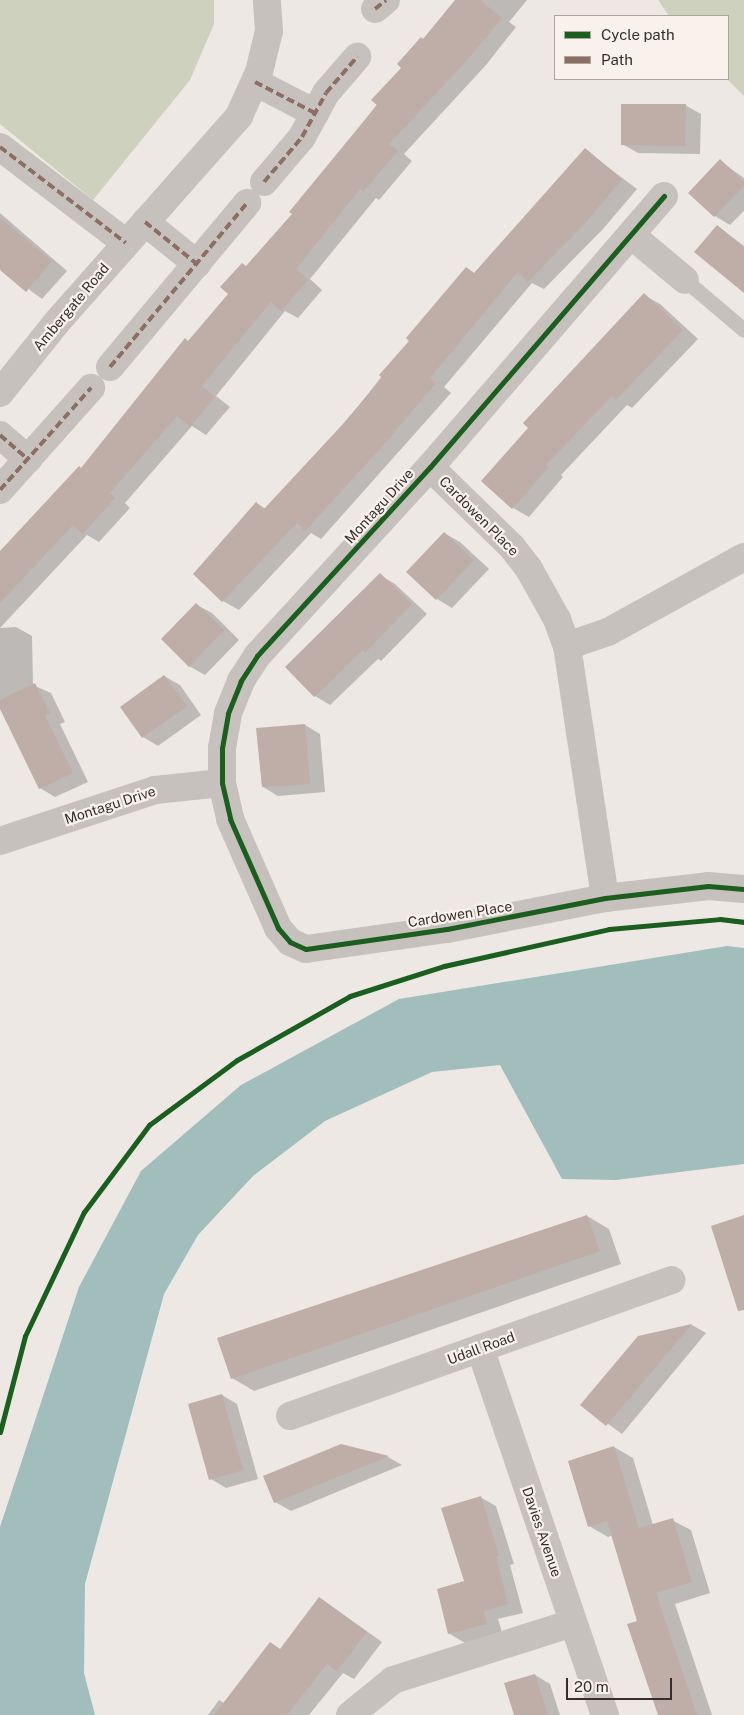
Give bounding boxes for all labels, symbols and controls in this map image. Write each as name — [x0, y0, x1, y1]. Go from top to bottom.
legend — [554, 15, 729, 80]
text: Cycle path — [601, 26, 675, 43]
text: Path — [601, 51, 633, 68]
street label: Ambergate Road — [29, 260, 113, 354]
street label: Montagu Drive — [341, 465, 417, 547]
street label: Cardowen Place — [436, 473, 522, 559]
street label: Montagu Drive — [62, 782, 158, 828]
street label: Cardowen Place — [407, 897, 513, 931]
street label: Udall Road — [445, 1328, 517, 1368]
street label: Davies Avenue — [519, 1485, 565, 1579]
scale bar — [569, 1668, 675, 1700]
text: 20 m — [574, 1678, 609, 1695]

